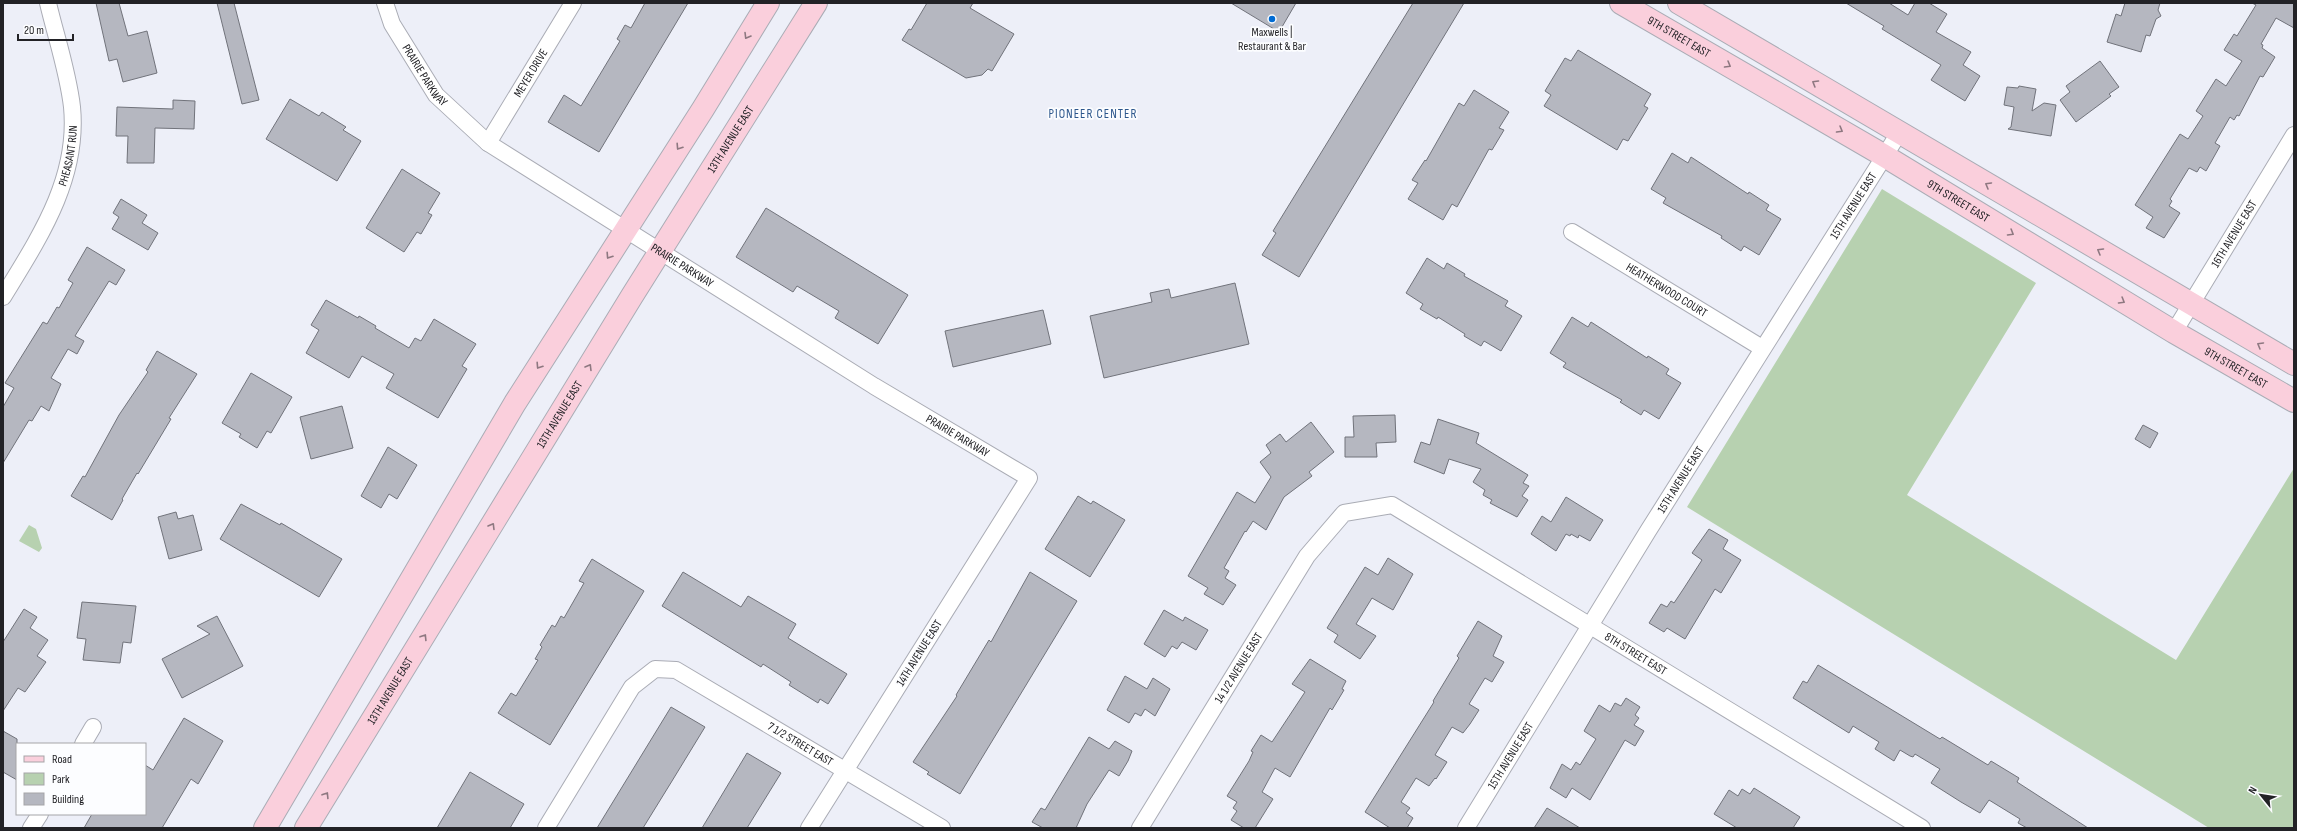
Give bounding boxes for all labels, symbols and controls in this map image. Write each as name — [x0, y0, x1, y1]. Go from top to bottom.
street label: 9TH STREET EAST — [1645, 13, 1713, 61]
marker: Maxwells | Restaurant & Bar — [1267, 14, 1277, 24]
scale bar — [18, 16, 73, 42]
text: 20 m — [24, 23, 44, 38]
place label: Maxwells | Restaurant & Bar — [1238, 25, 1306, 54]
one-way arrow — [745, 32, 752, 39]
street label: PRAIRIE PARKWAY — [398, 42, 450, 110]
street label: MEYER DRIVE — [511, 46, 551, 100]
one-way arrow — [1724, 60, 1731, 67]
one-way arrow — [1812, 81, 1819, 88]
street label: 13TH AVENUE EAST — [704, 103, 758, 176]
district label: PIONEER CENTER — [1049, 106, 1137, 122]
street label: PHEASANT RUN — [55, 125, 81, 188]
one-way arrow — [1836, 126, 1843, 133]
one-way arrow — [676, 143, 684, 150]
street label: 15TH AVENUE EAST — [1827, 170, 1880, 242]
street label: 9TH STREET EAST — [1924, 177, 1992, 226]
one-way arrow — [1985, 182, 1992, 189]
street label: 16TH AVENUE EAST — [2208, 197, 2261, 271]
one-way arrow — [2007, 229, 2014, 236]
street label: PRAIRIE PARKWAY — [648, 240, 716, 291]
one-way arrow — [2097, 248, 2104, 255]
one-way arrow — [606, 252, 614, 259]
street label: HEATHERWOOD COURT — [1623, 260, 1710, 321]
one-way arrow — [2118, 296, 2125, 303]
one-way arrow — [2257, 342, 2264, 349]
street label: 9TH STREET EAST — [2201, 344, 2270, 392]
one-way arrow — [536, 362, 543, 369]
one-way arrow — [584, 364, 592, 371]
street label: 13TH AVENUE EAST — [534, 378, 586, 451]
street label: PRAIRIE PARKWAY — [923, 412, 992, 461]
street label: 15TH AVENUE EAST — [1654, 444, 1707, 516]
one-way arrow — [488, 523, 495, 530]
street label: 14TH AVENUE EAST — [893, 617, 946, 689]
street label: 8TH STREET EAST — [1602, 629, 1670, 679]
street label: 14 1/2 AVENUE EAST — [1211, 630, 1266, 706]
one-way arrow — [420, 634, 427, 641]
street label: 13TH AVENUE EAST — [364, 654, 417, 727]
street label: 7 1/2 STREET EAST — [765, 719, 836, 770]
street label: 15TH AVENUE EAST — [1485, 719, 1537, 792]
legend — [16, 743, 146, 815]
text: Road — [52, 752, 72, 767]
text: Park — [52, 772, 70, 787]
north arrow — [2241, 775, 2281, 815]
text: N — [2246, 784, 2260, 796]
text: Building — [52, 792, 84, 807]
one-way arrow — [322, 792, 329, 799]

